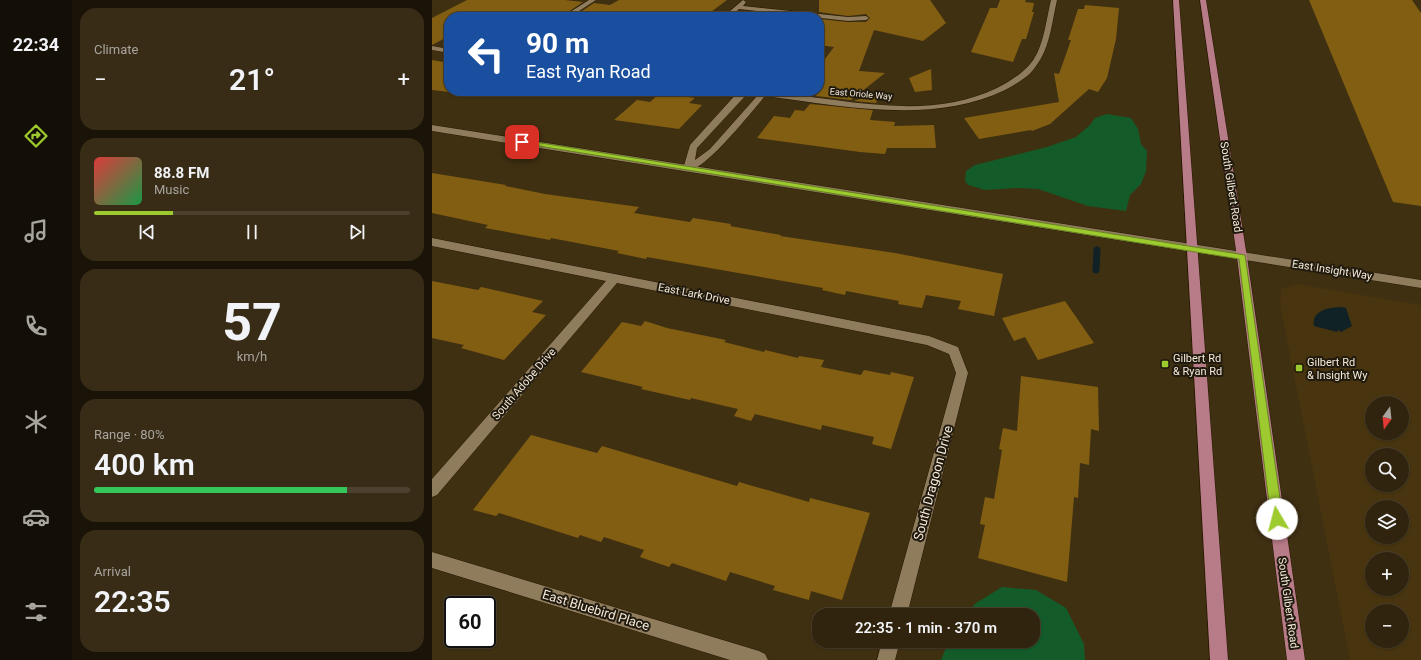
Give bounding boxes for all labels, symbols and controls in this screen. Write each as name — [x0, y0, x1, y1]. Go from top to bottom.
text: 90 m — [526, 27, 589, 60]
icon: left — [460, 28, 512, 80]
text: 22:34 — [13, 34, 59, 55]
text: Climate — [94, 42, 138, 57]
text: East Ryan Road — [526, 61, 651, 82]
text: 21° — [229, 62, 275, 97]
text: − — [94, 67, 107, 92]
text: + — [398, 67, 410, 92]
street label: East Oriole Way — [829, 86, 893, 102]
icon: directions — [22, 122, 50, 150]
pin — [505, 125, 539, 159]
icon: arrive — [511, 131, 533, 153]
street label: South Gilbert Road — [1217, 141, 1245, 233]
text: 88.8 FM — [154, 164, 209, 182]
text: Music — [154, 182, 189, 197]
icon: music — [22, 217, 50, 245]
icon: previous — [136, 221, 158, 243]
icon: pause — [241, 221, 263, 243]
icon: next — [346, 221, 368, 243]
street label: East Insight Way — [1291, 257, 1374, 283]
street label: East Lark Drive — [657, 281, 731, 307]
text: 57 — [222, 292, 282, 353]
icon: phone — [22, 312, 50, 340]
street label: South Adobe Drive — [489, 346, 559, 422]
text: km/h — [237, 349, 267, 364]
place label: Gilbert Rd & Ryan Rd — [1173, 352, 1222, 378]
place label: Gilbert Rd & Insight Wy — [1307, 356, 1368, 382]
marker: Gilbert Rd & Ryan Rd — [1160, 359, 1170, 369]
marker: Gilbert Rd & Insight Wy — [1294, 363, 1304, 373]
north arrow — [1365, 396, 1409, 440]
map controls — [1365, 396, 1409, 648]
icon: climate — [22, 408, 50, 436]
street label: South Dragoon Drive — [910, 424, 956, 542]
text: Range · 80% — [94, 427, 164, 442]
text: 400 km — [94, 447, 195, 482]
button: search — [1365, 448, 1409, 492]
position arrow — [1256, 498, 1298, 540]
button: layers — [1365, 500, 1409, 544]
icon: car — [22, 503, 50, 531]
button: + — [1365, 552, 1409, 596]
street label: South Gilbert Road — [1275, 557, 1301, 649]
text: Arrival — [94, 564, 131, 579]
text: 22:35 — [94, 584, 171, 619]
street label: East Bluebird Place — [541, 587, 652, 633]
speed limit sign: 60 — [444, 596, 496, 648]
icon: filters — [22, 598, 50, 626]
button: − — [1365, 604, 1409, 648]
text: 22:35 · 1 min · 370 m — [855, 619, 997, 637]

